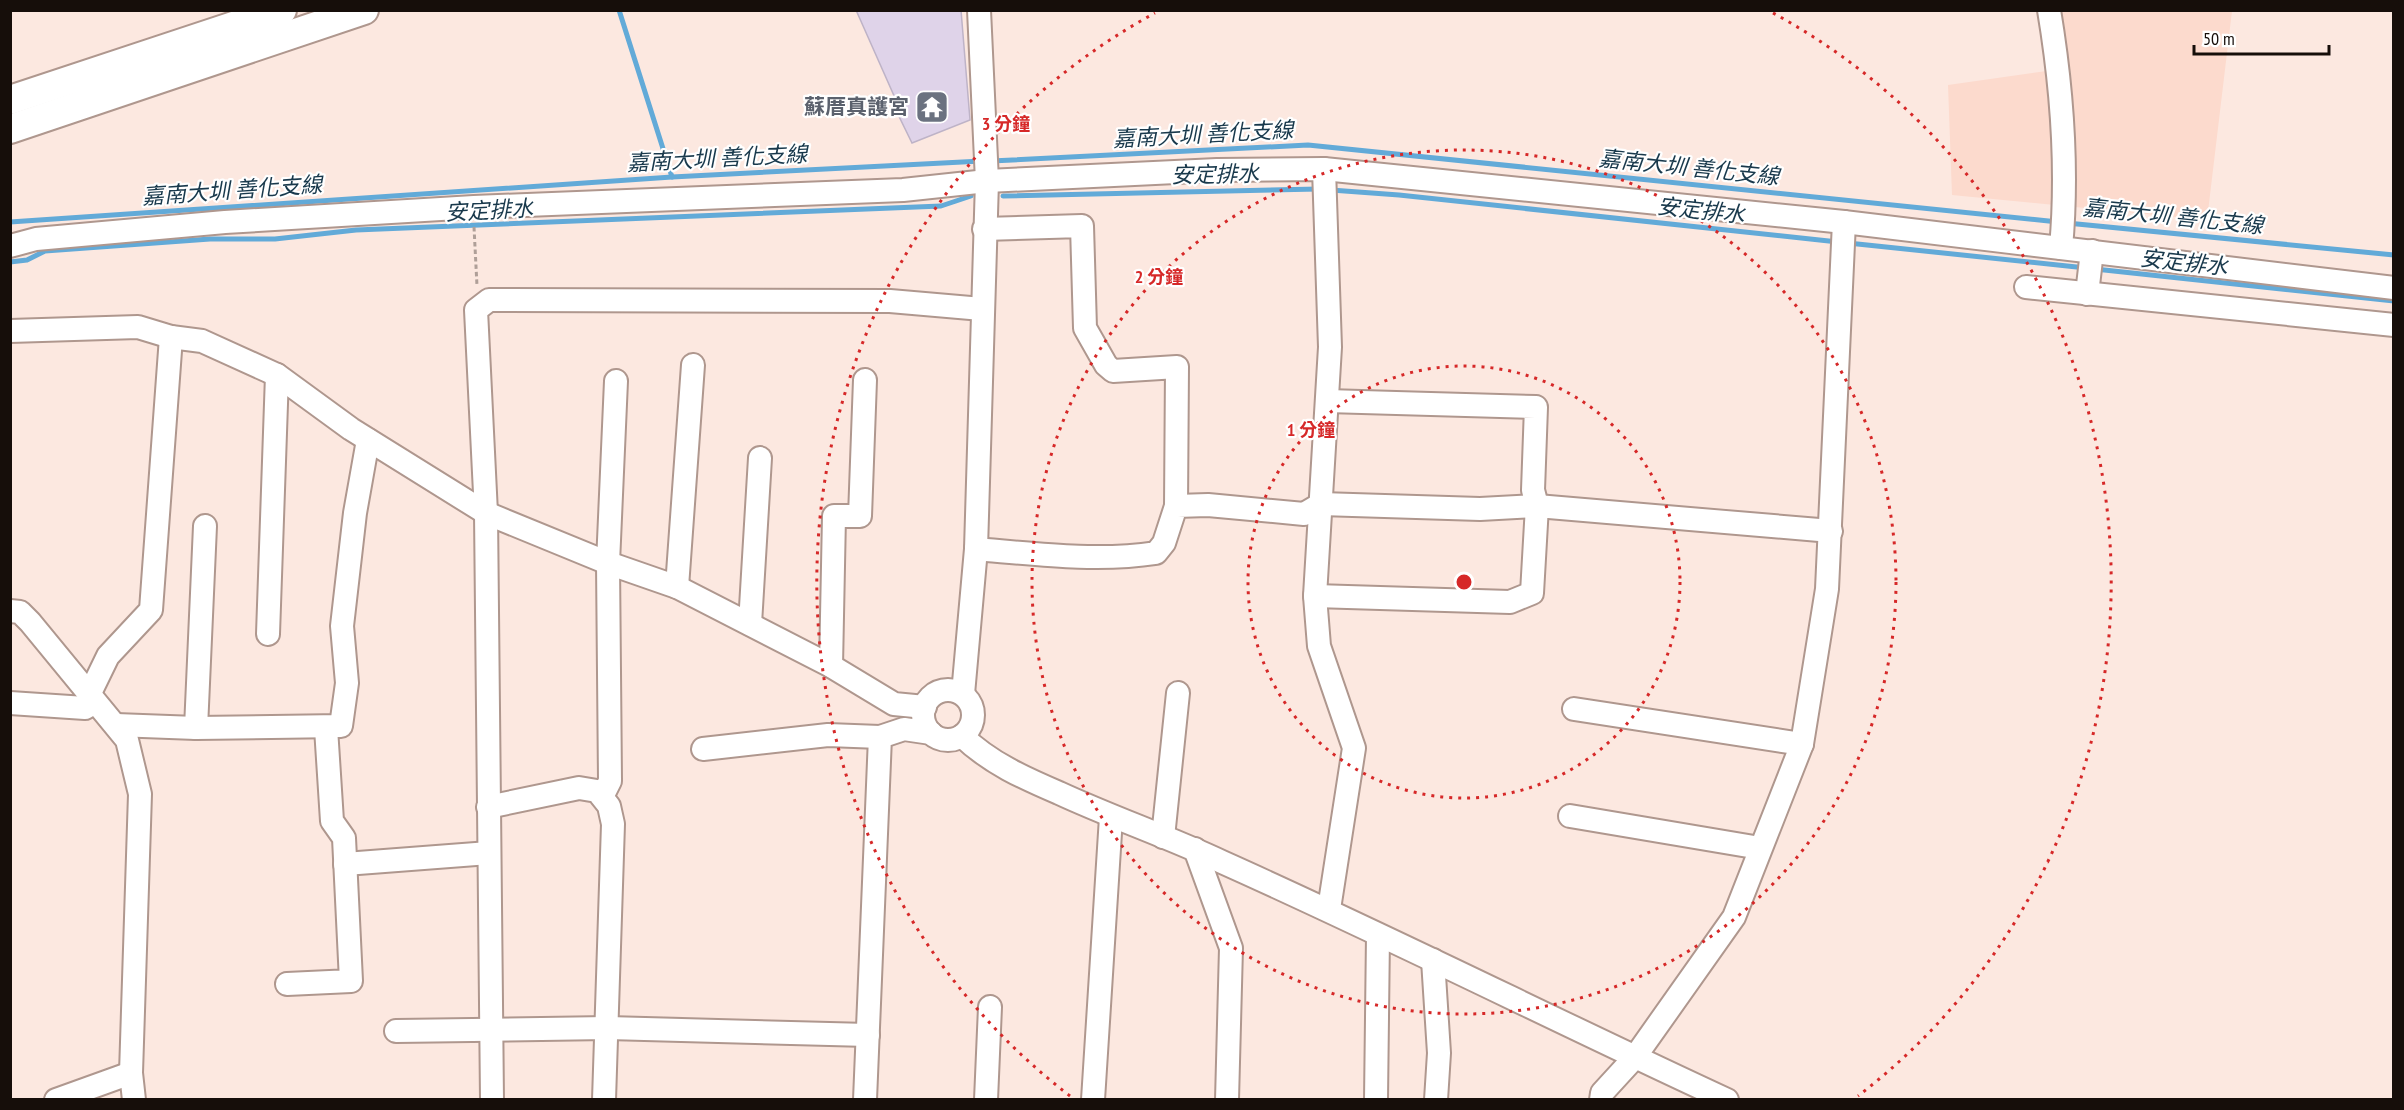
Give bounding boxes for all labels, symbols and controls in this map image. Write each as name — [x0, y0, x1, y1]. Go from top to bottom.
scale bar — [2194, 18, 2329, 56]
text: 50 m — [2203, 27, 2235, 50]
temple icon: 蘇厝真護宮 — [914, 89, 950, 125]
place label: 蘇厝真護宮 — [804, 93, 909, 120]
text: 3 分鐘 — [982, 112, 1030, 135]
water label: 嘉南大圳 善化支線 — [1112, 115, 1297, 153]
water label: 嘉南大圳 善化支線 — [626, 139, 811, 177]
water label: 嘉南大圳 善化支線 — [1598, 144, 1783, 191]
water label: 安定排水 — [1171, 159, 1260, 189]
water label: 嘉南大圳 善化支線 — [141, 170, 326, 210]
water label: 安定排水 — [1656, 191, 1747, 229]
water label: 嘉南大圳 善化支線 — [2082, 193, 2267, 240]
water label: 安定排水 — [444, 194, 535, 226]
water label: 安定排水 — [2139, 243, 2230, 281]
text: 2 分鐘 — [1135, 265, 1183, 288]
text: 1 分鐘 — [1287, 418, 1335, 441]
centre of rings — [1454, 572, 1474, 592]

